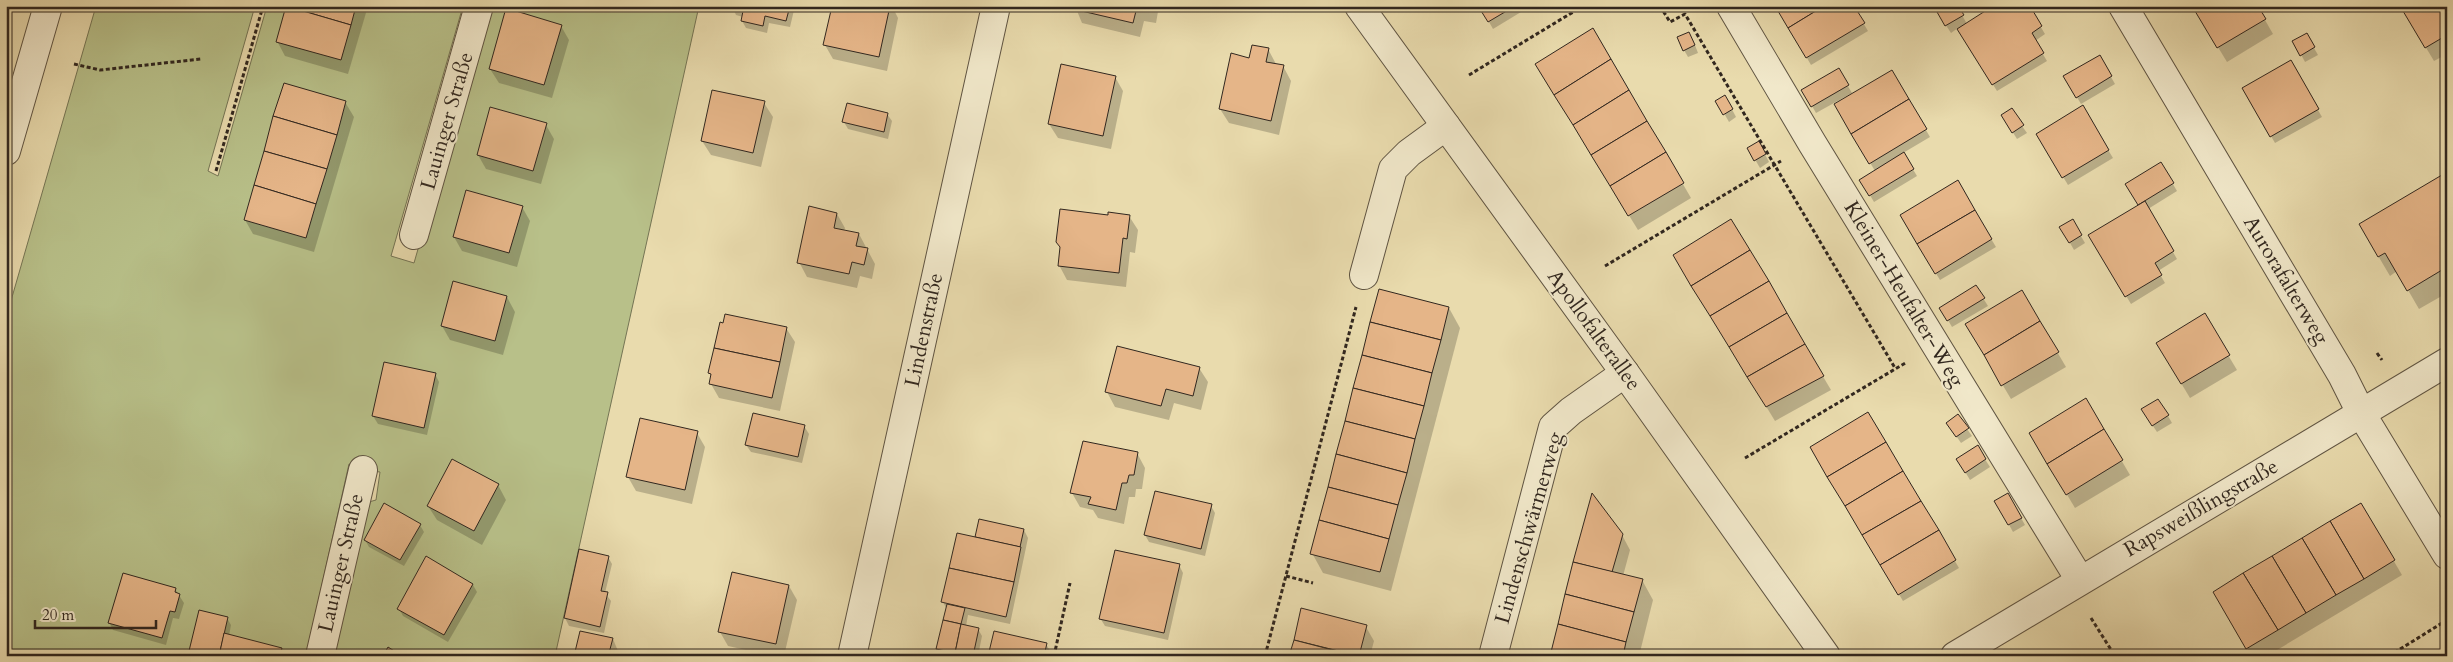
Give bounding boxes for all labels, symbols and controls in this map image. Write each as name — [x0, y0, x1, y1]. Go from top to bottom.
street label: Lauinger Straße — [414, 49, 480, 193]
street label: Kleiner-Heufalter-Weg — [1837, 196, 1971, 393]
street label: Aurorafalterweg — [2236, 210, 2336, 350]
street label: Apollofalterallee — [1540, 264, 1648, 396]
street label: Lindenstraße — [898, 270, 950, 390]
street label: Lindenschwärmerweg — [1488, 429, 1570, 627]
street label: Rapsweißlingstraße — [2118, 452, 2284, 564]
street label: Lauinger Straße — [311, 491, 371, 635]
scale bar — [35, 597, 156, 629]
text: 20 m — [42, 605, 74, 625]

